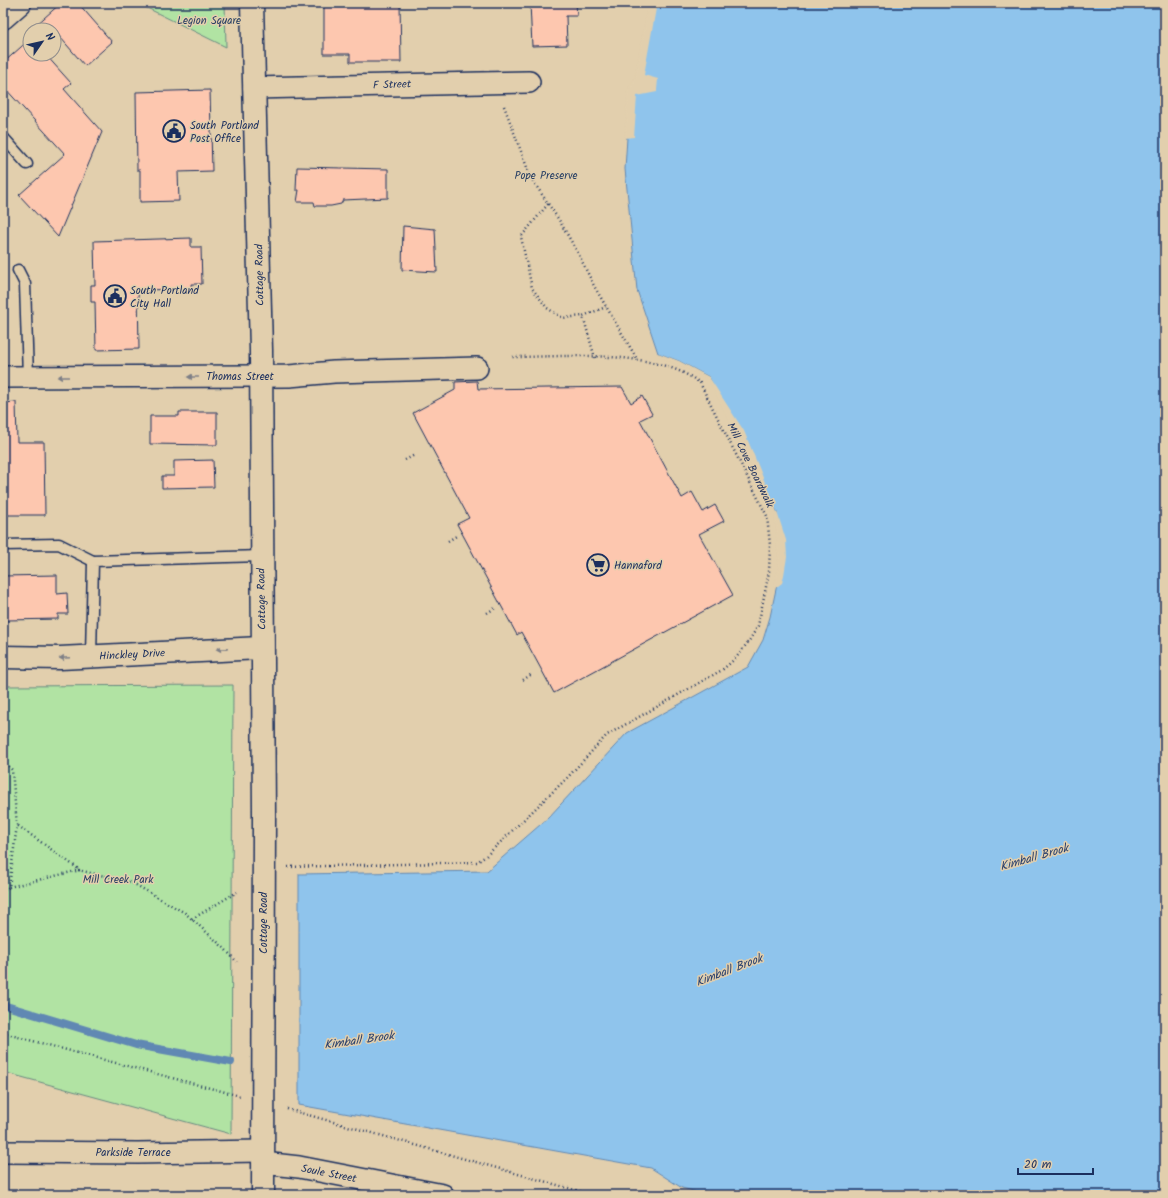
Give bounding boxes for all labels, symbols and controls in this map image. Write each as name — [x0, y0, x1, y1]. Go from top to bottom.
park label: Legion Square — [177, 12, 241, 30]
north arrow — [22, 22, 62, 62]
text: N — [40, 29, 59, 45]
street label: F Street — [373, 75, 412, 95]
place label: South Portland Post Office — [190, 117, 259, 148]
public building icon: South Portland Post Office — [161, 118, 187, 144]
park label: Pope Preserve — [514, 167, 578, 185]
street label: Cottage Road — [250, 243, 270, 306]
place label: South Portland City Hall — [130, 282, 199, 313]
public building icon: South Portland City Hall — [102, 283, 128, 309]
street label: Thomas Street — [206, 368, 275, 386]
one-way arrow — [56, 374, 69, 380]
one-way arrow — [186, 374, 199, 380]
street label: Mill Cove Boardwalk — [722, 420, 779, 512]
supermarket icon: Hannaford — [585, 552, 611, 578]
place label: Hannaford — [614, 557, 662, 575]
street label: Cottage Road — [252, 567, 272, 630]
street label: Hinckley Drive — [99, 644, 166, 666]
one-way arrow — [215, 646, 228, 652]
one-way arrow — [58, 655, 71, 661]
water label: Kimball Brook — [998, 838, 1073, 876]
park label: Mill Creek Park — [83, 871, 154, 889]
street label: Cottage Road — [255, 892, 273, 954]
water label: Kimball Brook — [693, 948, 768, 992]
water label: Kimball Brook — [323, 1026, 398, 1055]
street label: Parkside Terrace — [95, 1144, 171, 1162]
scale bar — [1018, 1150, 1093, 1176]
text: 20 m — [1024, 1155, 1052, 1174]
street label: Soule Street — [300, 1160, 359, 1188]

